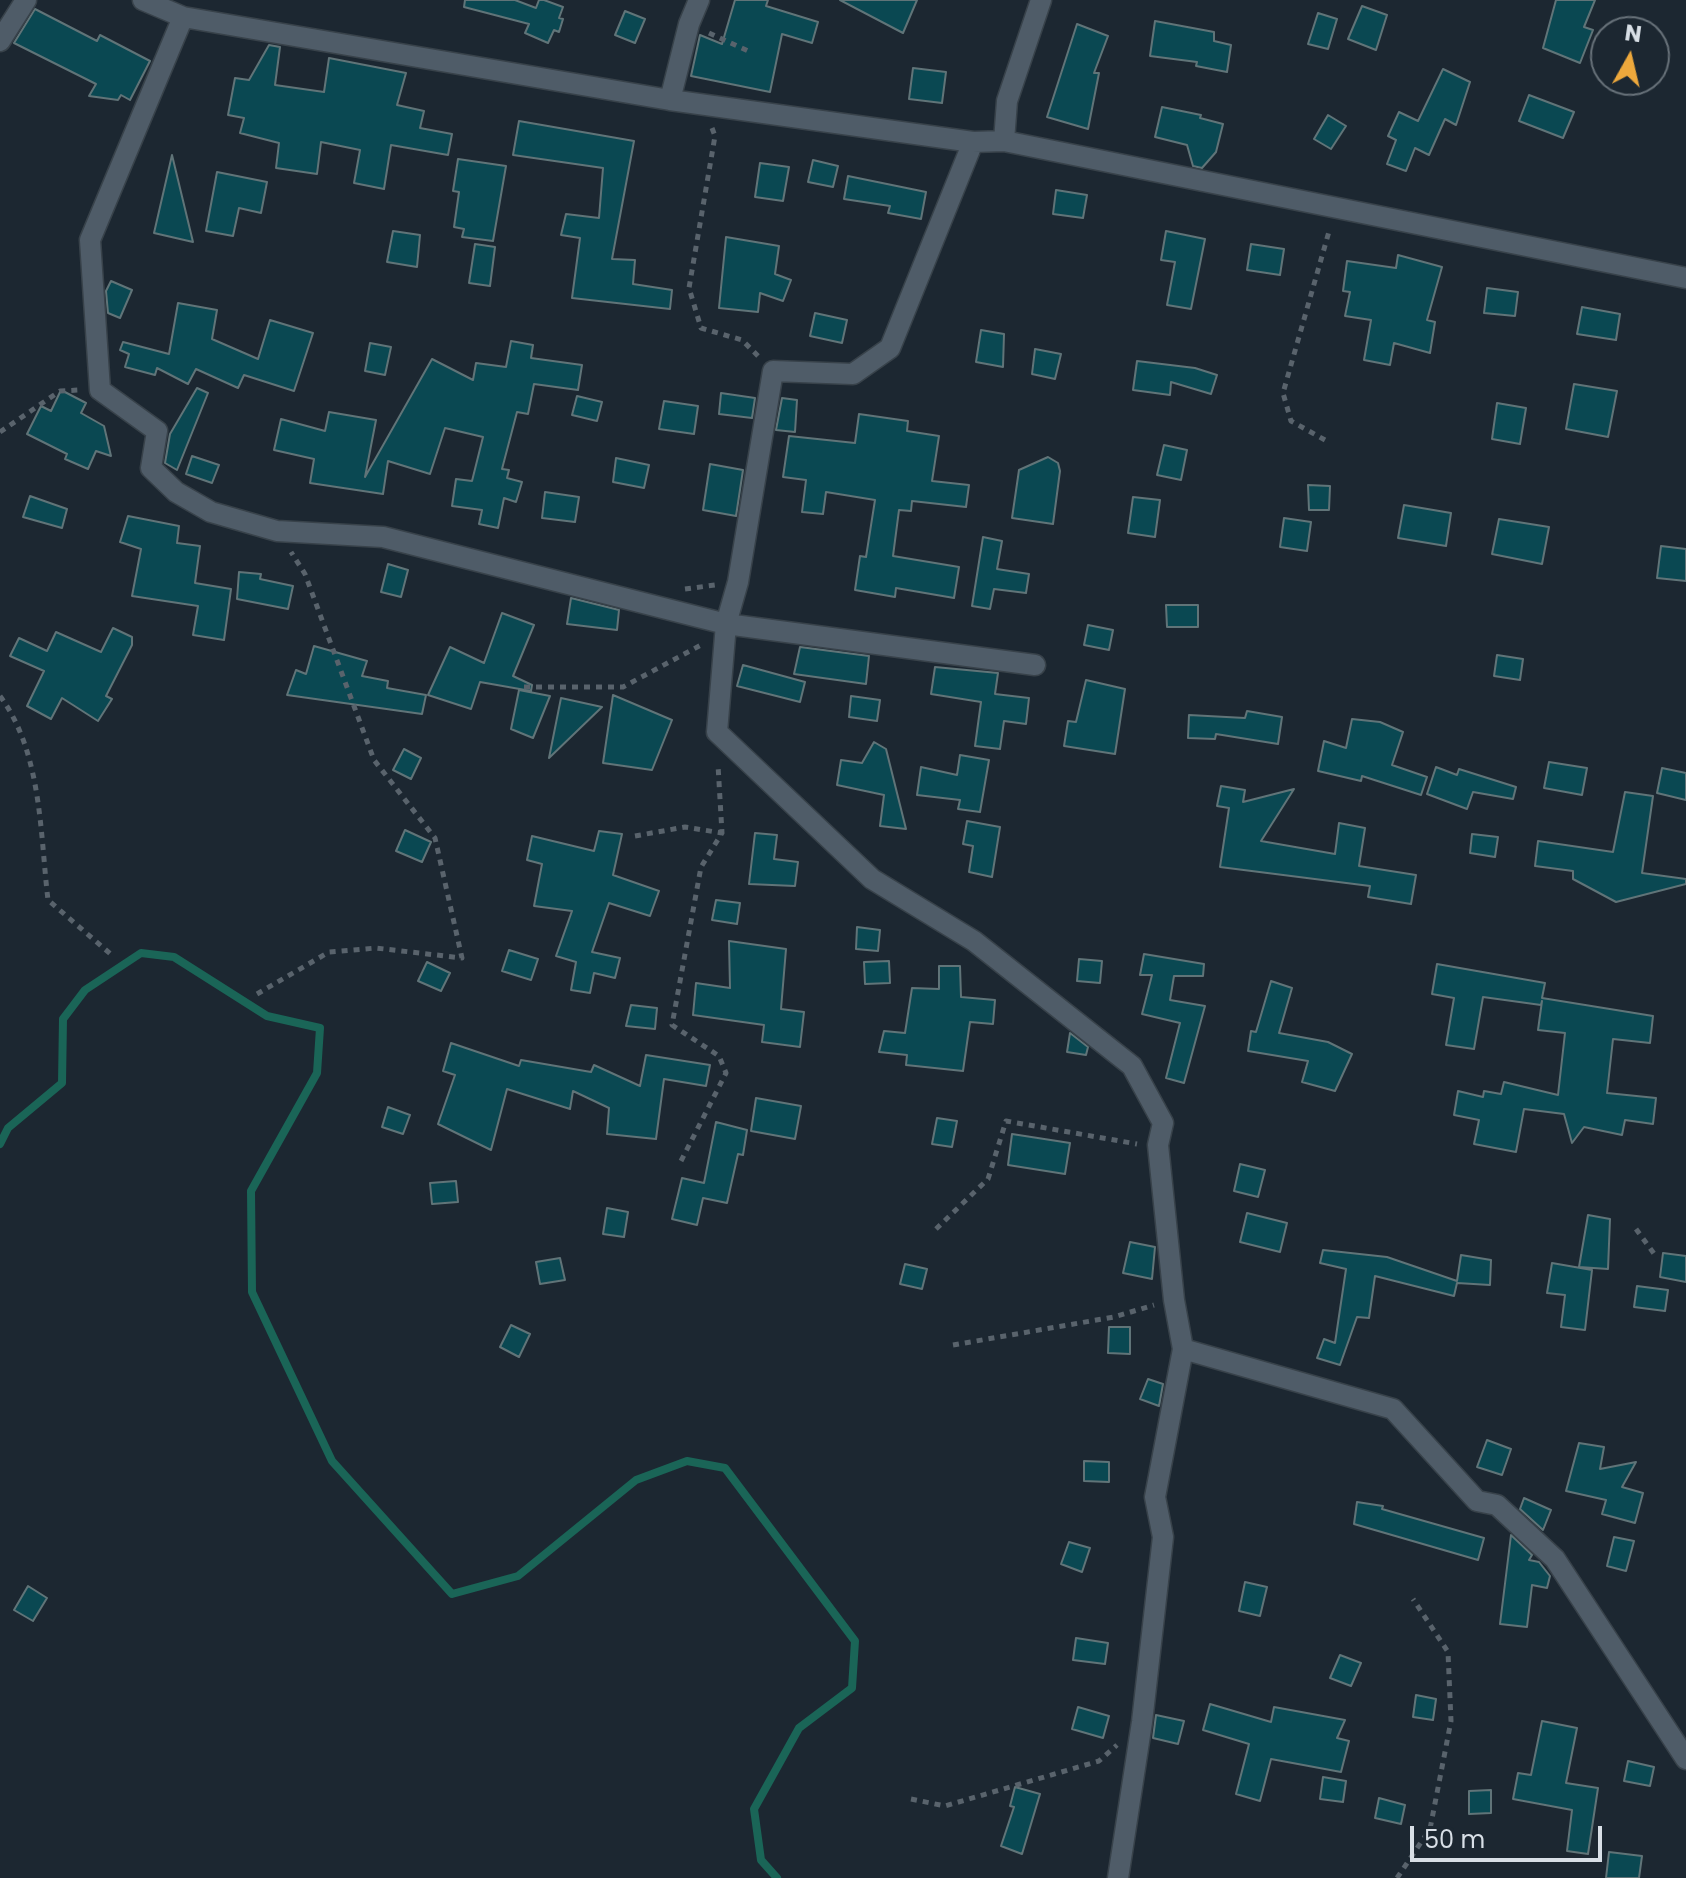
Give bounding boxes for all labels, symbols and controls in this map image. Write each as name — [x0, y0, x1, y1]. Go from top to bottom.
north arrow — [1590, 16, 1670, 96]
text: N — [1623, 17, 1643, 50]
scale bar — [1414, 1810, 1606, 1860]
text: 50 m — [1424, 1823, 1485, 1856]

